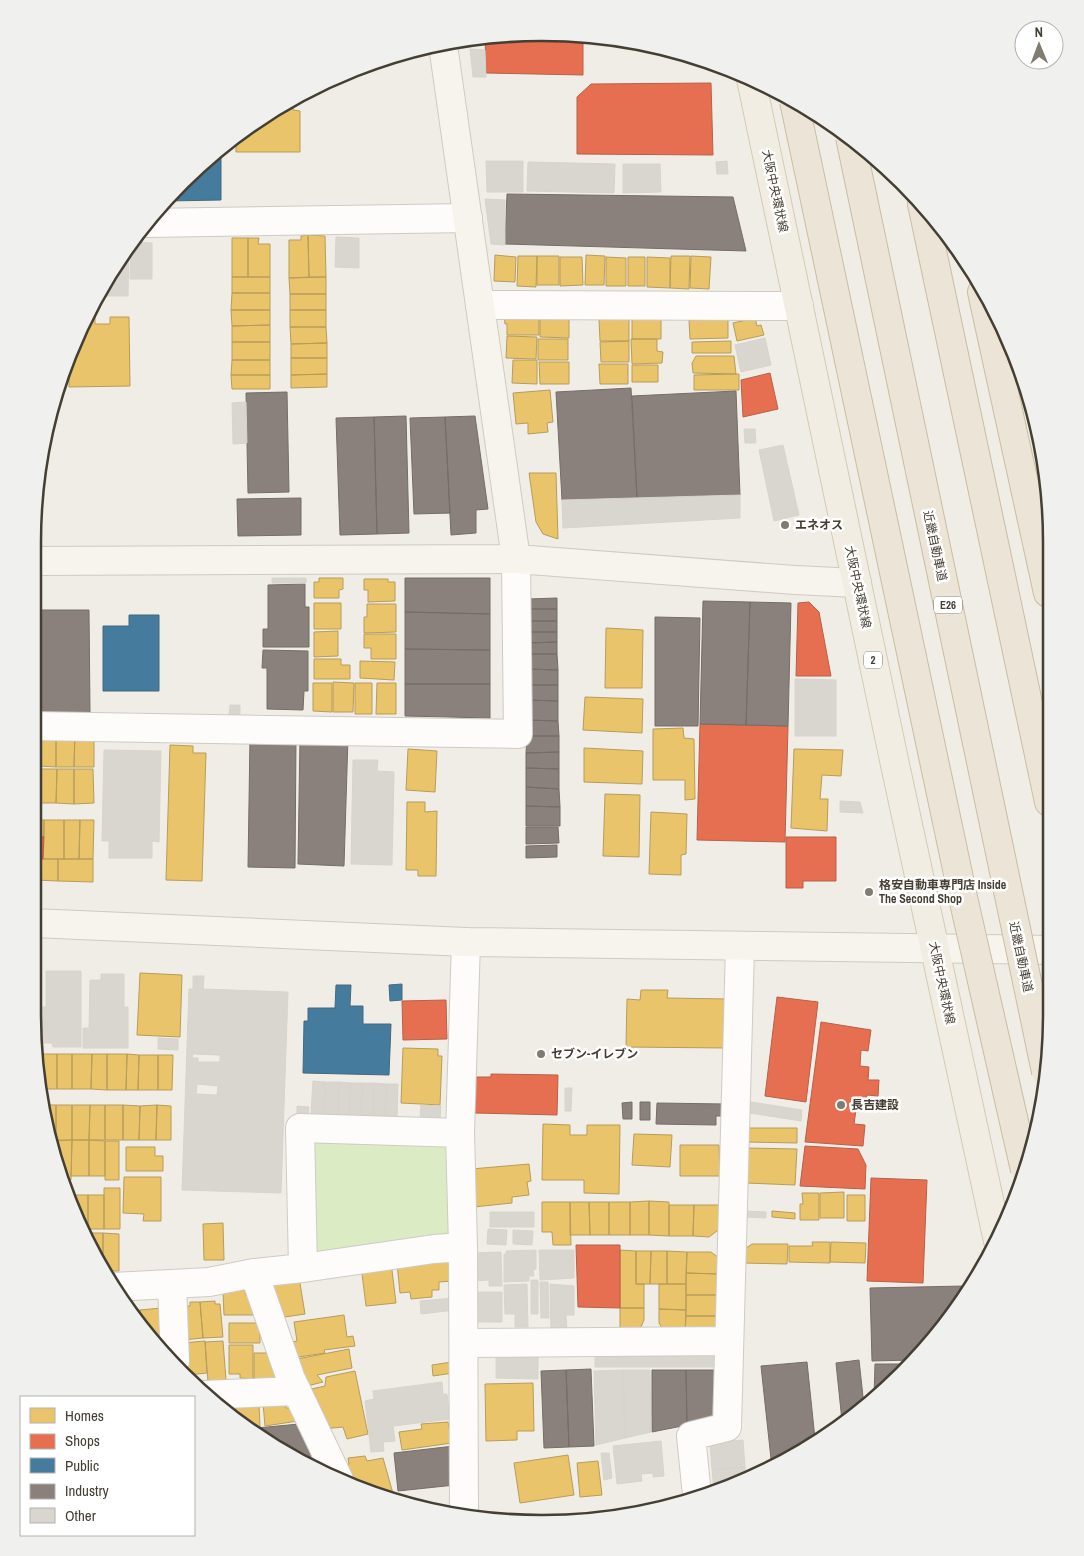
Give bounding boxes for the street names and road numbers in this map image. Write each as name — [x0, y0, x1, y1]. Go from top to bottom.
street label: 大阪中央環状線 — [758, 148, 792, 234]
street label: 近畿自動車道 — [920, 509, 950, 583]
street label: 大阪中央環状線 — [841, 544, 875, 630]
road number: E26 — [934, 596, 962, 614]
road number: 2 — [864, 652, 882, 668]
street label: 近畿自動車道 — [1006, 920, 1036, 994]
street label: 大阪中央環状線 — [925, 940, 959, 1026]

